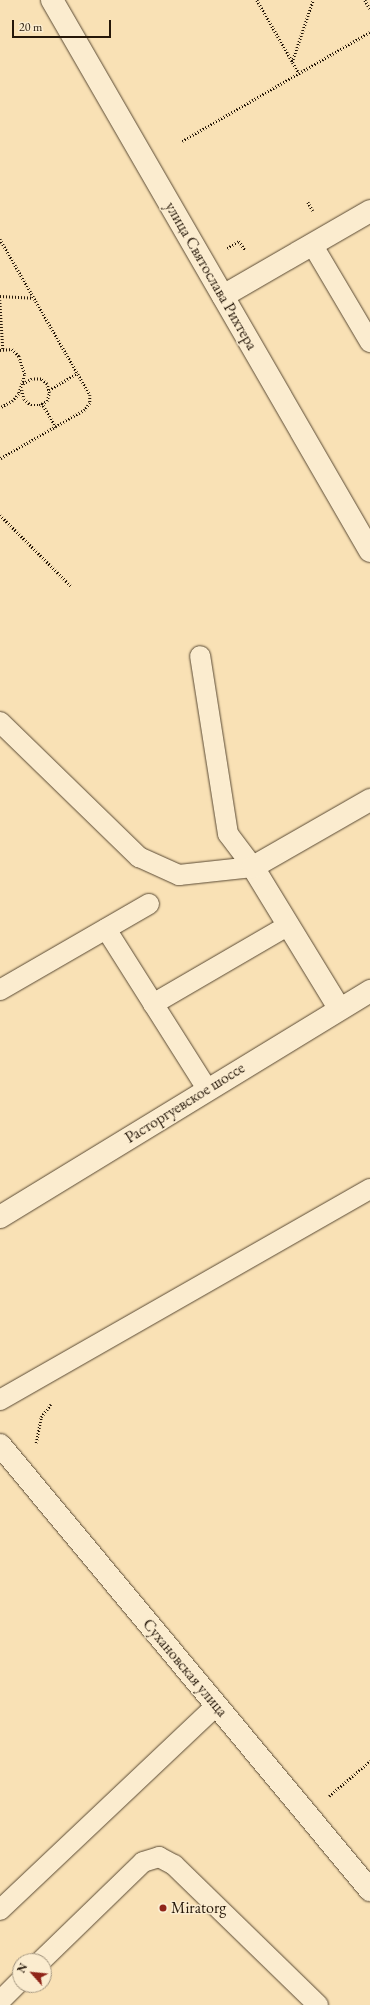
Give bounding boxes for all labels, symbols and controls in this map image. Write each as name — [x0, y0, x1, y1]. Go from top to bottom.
scale bar — [14, 12, 113, 38]
text: 20 m — [19, 19, 42, 35]
street label: улица Святослава Рихтера — [161, 198, 261, 354]
street label: Расторгуевское шоссе — [122, 1058, 248, 1148]
street label: Сухановская улица — [138, 1615, 232, 1721]
place label: Miratorg — [171, 1898, 226, 1918]
marker: Miratorg — [158, 1903, 168, 1913]
north arrow — [12, 1953, 52, 1993]
text: N — [14, 1961, 30, 1975]

